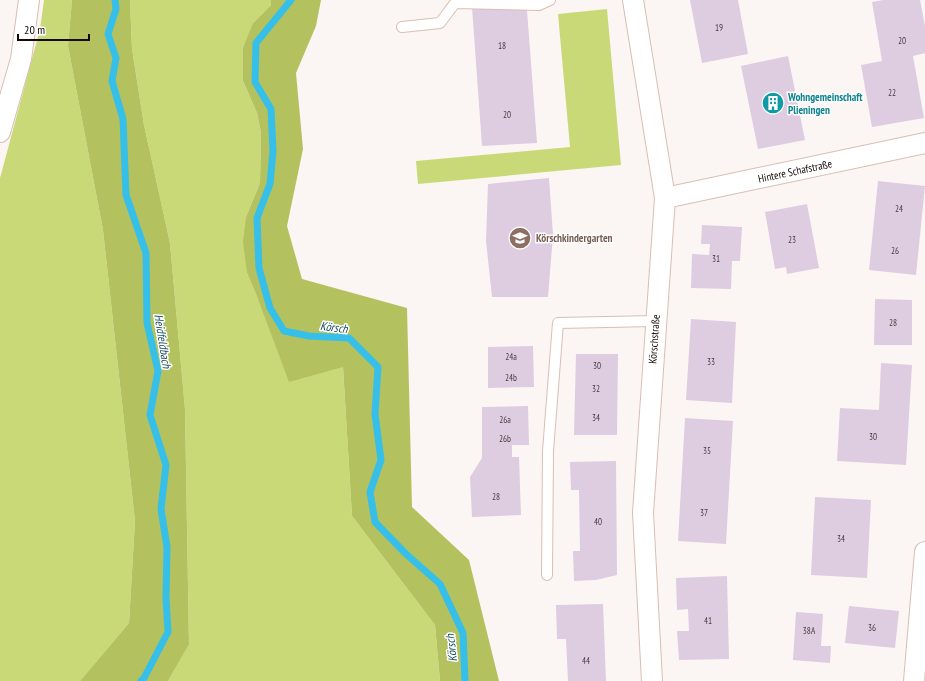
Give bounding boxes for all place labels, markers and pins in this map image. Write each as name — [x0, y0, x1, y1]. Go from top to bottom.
building icon: Wohngemeinschaft Plieningen — [760, 90, 786, 116]
place label: Wohngemeinschaft Plieningen — [787, 90, 863, 117]
school or university icon: Körschkindergarten — [507, 225, 533, 251]
place label: Körschkindergarten — [536, 231, 613, 245]

